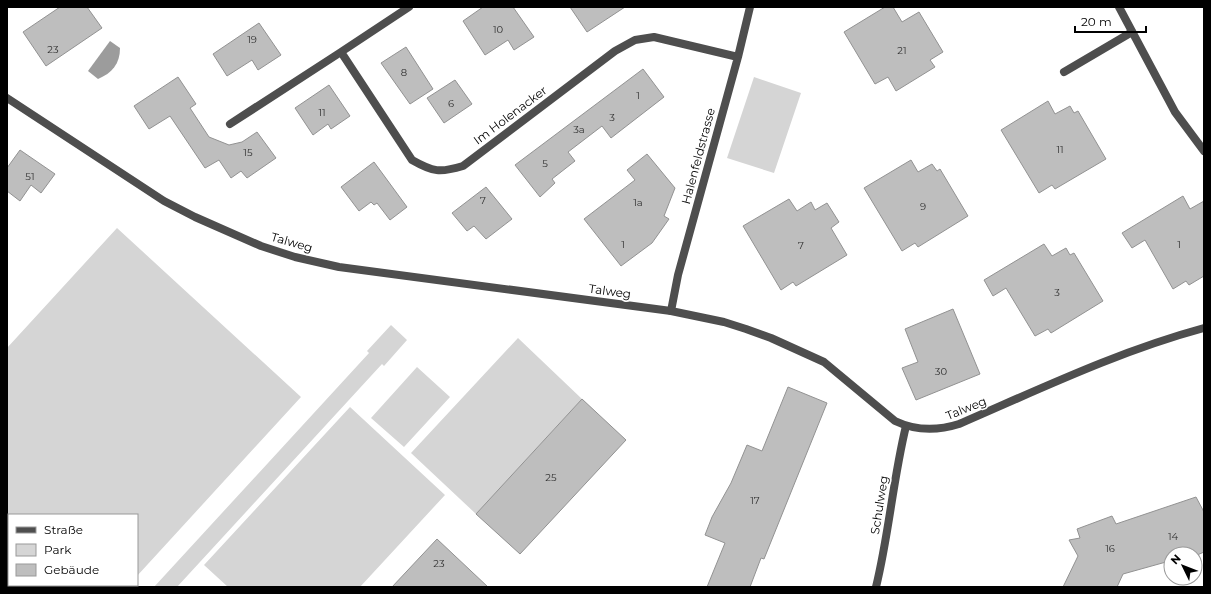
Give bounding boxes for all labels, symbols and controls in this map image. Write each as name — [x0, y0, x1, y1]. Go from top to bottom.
scale bar — [1075, 8, 1146, 34]
text: 20 m — [1081, 14, 1112, 29]
house number: 10 — [493, 23, 503, 36]
house number: 19 — [247, 33, 257, 46]
house number: 23 — [47, 43, 59, 56]
house number: 21 — [897, 44, 907, 57]
house number: 8 — [401, 66, 407, 79]
street label: Im Holenacker — [470, 82, 550, 148]
house number: 1 — [636, 89, 640, 102]
house number: 6 — [448, 97, 454, 110]
house number: 11 — [318, 106, 326, 119]
street label: Halenfeldstrasse — [678, 106, 718, 206]
house number: 3 — [609, 111, 615, 124]
house number: 3a — [573, 123, 585, 136]
house number: 11 — [1056, 143, 1064, 156]
house number: 15 — [243, 146, 253, 159]
house number: 5 — [542, 157, 548, 170]
house number: 51 — [25, 170, 35, 183]
house number: 7 — [480, 194, 486, 207]
house number: 1a — [633, 196, 643, 209]
house number: 9 — [920, 200, 926, 213]
street label: Talweg — [269, 229, 315, 255]
house number: 1 — [621, 238, 625, 251]
house number: 1 — [1177, 238, 1181, 251]
house number: 7 — [798, 239, 804, 252]
street label: Talweg — [588, 281, 632, 301]
house number: 3 — [1054, 286, 1060, 299]
house number: 30 — [935, 365, 948, 378]
street label: Talweg — [943, 393, 989, 423]
house number: 25 — [545, 471, 557, 484]
street label: Schulweg — [867, 475, 891, 535]
house number: 17 — [750, 494, 760, 507]
legend — [8, 514, 138, 586]
text: Straße — [44, 522, 83, 537]
house number: 14 — [1168, 530, 1178, 543]
text: Park — [44, 542, 72, 557]
house number: 16 — [1105, 542, 1115, 555]
north arrow — [1163, 546, 1203, 586]
text: N — [1168, 551, 1184, 567]
house number: 23 — [433, 557, 445, 570]
text: Gebäude — [44, 562, 99, 577]

